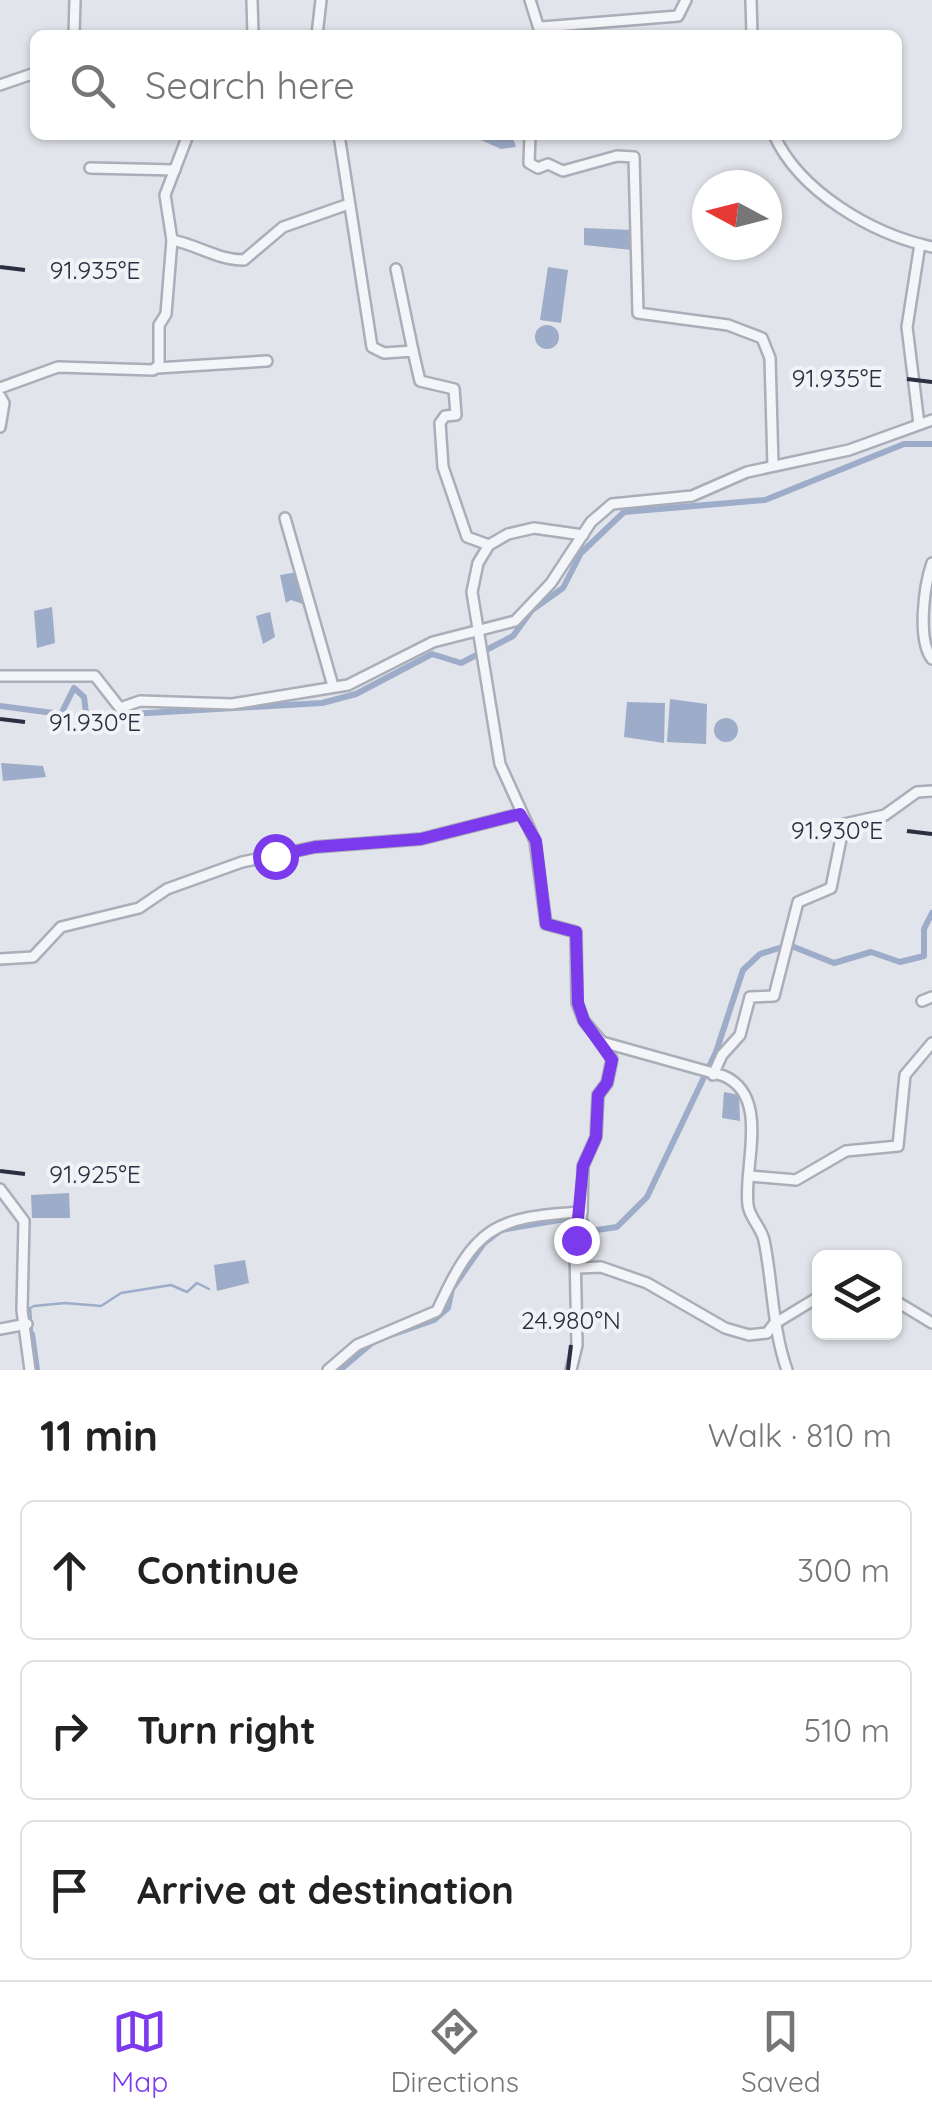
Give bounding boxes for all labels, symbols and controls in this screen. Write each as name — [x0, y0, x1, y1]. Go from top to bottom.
search box — [30, 30, 902, 140]
icon: search — [65, 58, 120, 113]
text: Search here — [145, 61, 355, 109]
north arrow — [692, 170, 782, 260]
text: 91.935°E — [49, 254, 141, 285]
text: 91.935°E — [791, 362, 883, 393]
text: 91.930°E — [49, 706, 141, 737]
text: 91.930°E — [791, 814, 883, 845]
route start — [253, 834, 299, 880]
text: 91.925°E — [49, 1158, 141, 1189]
route end — [554, 1218, 600, 1264]
map controls — [812, 1250, 902, 1340]
button: layers — [812, 1250, 902, 1340]
text: 24.980°N — [521, 1304, 621, 1335]
text: 11 min — [40, 1409, 158, 1462]
text: Walk · 810 m — [708, 1415, 892, 1455]
icon: ahead — [42, 1543, 97, 1598]
text: Continue — [137, 1546, 299, 1594]
text: 300 m — [797, 1550, 890, 1590]
icon: right — [42, 1703, 97, 1758]
text: Turn right — [137, 1706, 316, 1754]
text: 510 m — [804, 1710, 890, 1750]
icon: arrive — [42, 1863, 97, 1918]
text: Arrive at destination — [137, 1866, 514, 1914]
tab: Map — [111, 2004, 168, 2099]
tab: Directions — [390, 2004, 519, 2099]
tab: Saved — [741, 2004, 821, 2099]

